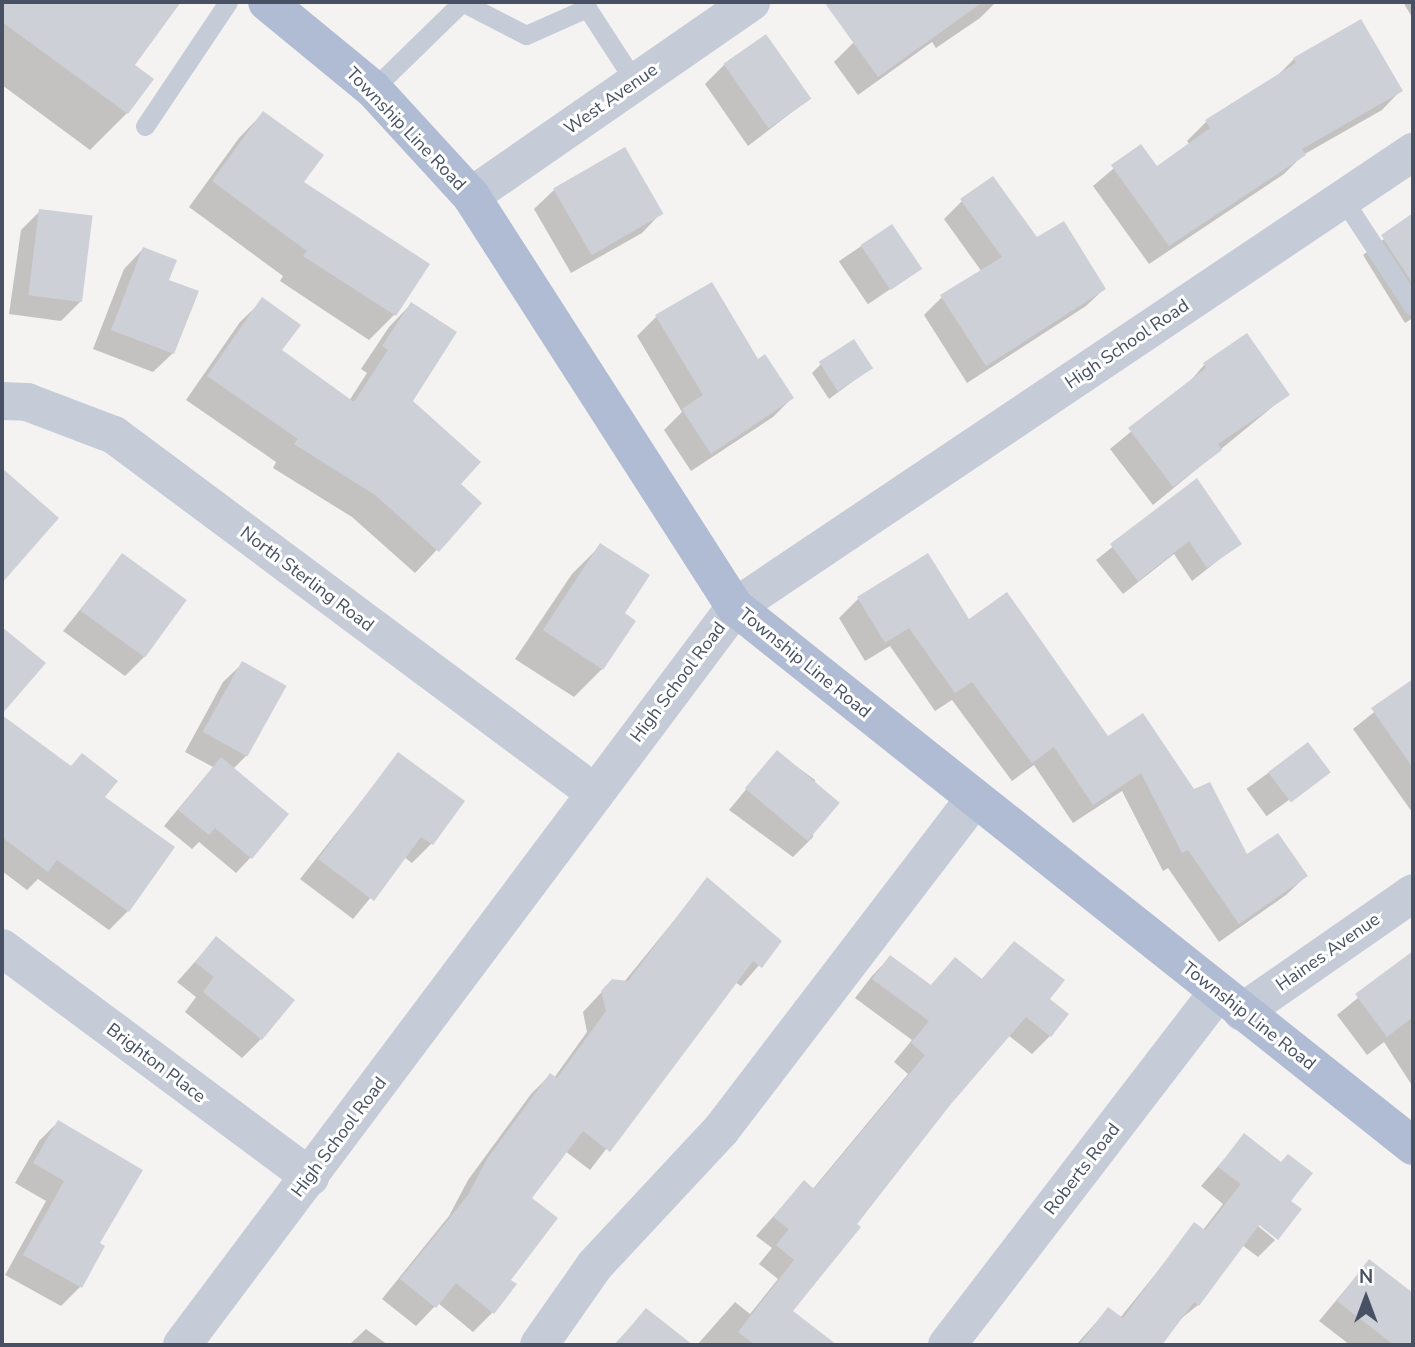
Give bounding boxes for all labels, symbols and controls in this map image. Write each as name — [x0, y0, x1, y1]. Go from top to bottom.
street label: West Avenue — [560, 59, 662, 139]
street label: Township Line Road — [342, 63, 470, 195]
street label: High School Road — [1061, 295, 1193, 393]
street label: North Sterling Road — [236, 522, 378, 636]
street label: Township Line Road — [735, 603, 875, 723]
street label: High School Road — [626, 618, 730, 746]
street label: Haines Avenue — [1272, 908, 1384, 996]
street label: Township Line Road — [1178, 957, 1320, 1075]
street label: Brighton Place — [102, 1019, 210, 1107]
street label: High School Road — [287, 1073, 391, 1201]
street label: Roberts Road — [1040, 1119, 1124, 1219]
north arrow — [1331, 1263, 1401, 1333]
text: N — [1359, 1264, 1373, 1290]

